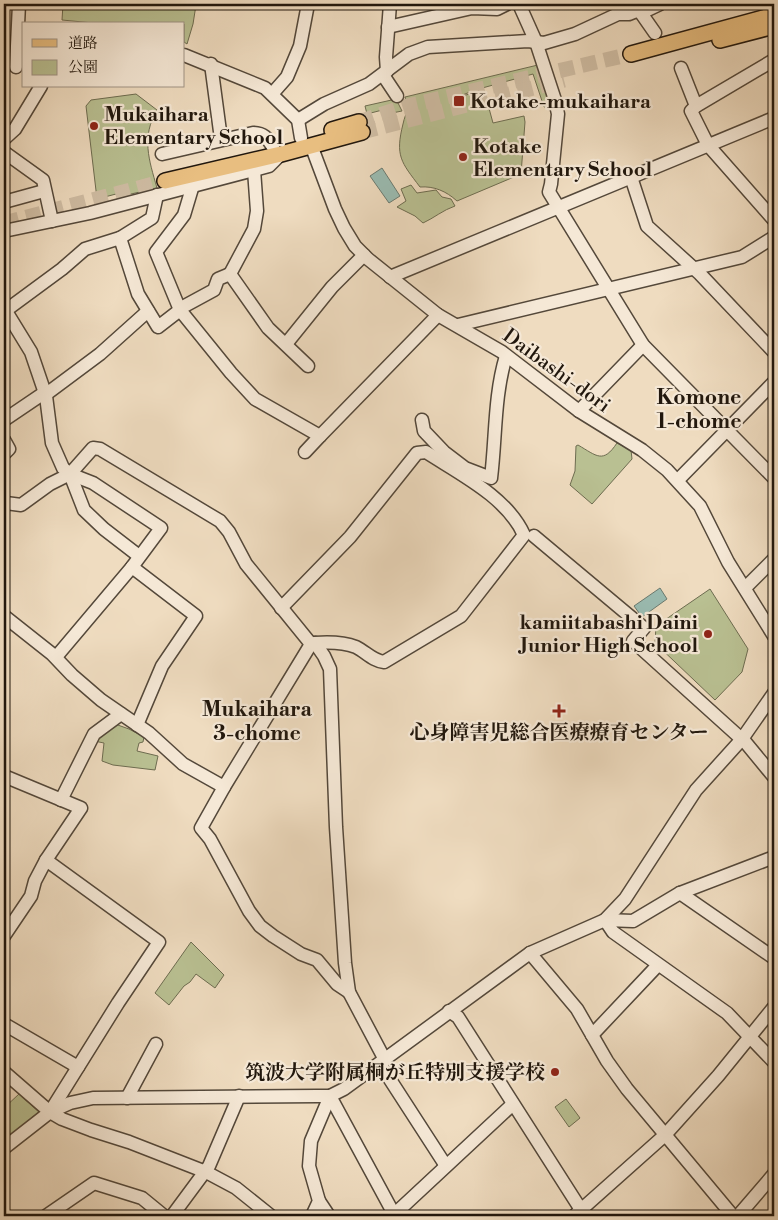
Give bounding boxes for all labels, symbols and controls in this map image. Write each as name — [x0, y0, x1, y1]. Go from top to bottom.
legend — [22, 22, 185, 88]
text: 道路 — [68, 34, 98, 53]
text: 公園 — [68, 58, 98, 77]
place label: Kotake-mukaihara — [470, 90, 651, 115]
marker: Kotake-mukaihara — [452, 94, 466, 108]
place label: Mukaihara Elementary School — [104, 103, 283, 151]
marker: Mukaihara Elementary School — [88, 120, 100, 132]
place label: Kotake Elementary School — [473, 135, 652, 183]
marker: Kotake Elementary School — [457, 151, 469, 163]
street label: Daibashi-dori — [497, 324, 615, 419]
district label: Komone 1-chome — [657, 385, 741, 435]
place label: kamiitabashi Daini Junior High School — [517, 611, 699, 659]
marker: kamiitabashi Daini Junior High School — [702, 628, 714, 640]
district label: Mukaihara 3-chome — [202, 697, 313, 747]
marker: 心身障害児総合医療療育センター — [552, 704, 566, 718]
place label: 心身障害児総合医療療育センター — [409, 721, 709, 746]
place label: 筑波大学附属桐が丘特別支援学校 — [245, 1061, 545, 1086]
marker: 筑波大学附属桐が丘特別支援学校 — [549, 1066, 561, 1078]

